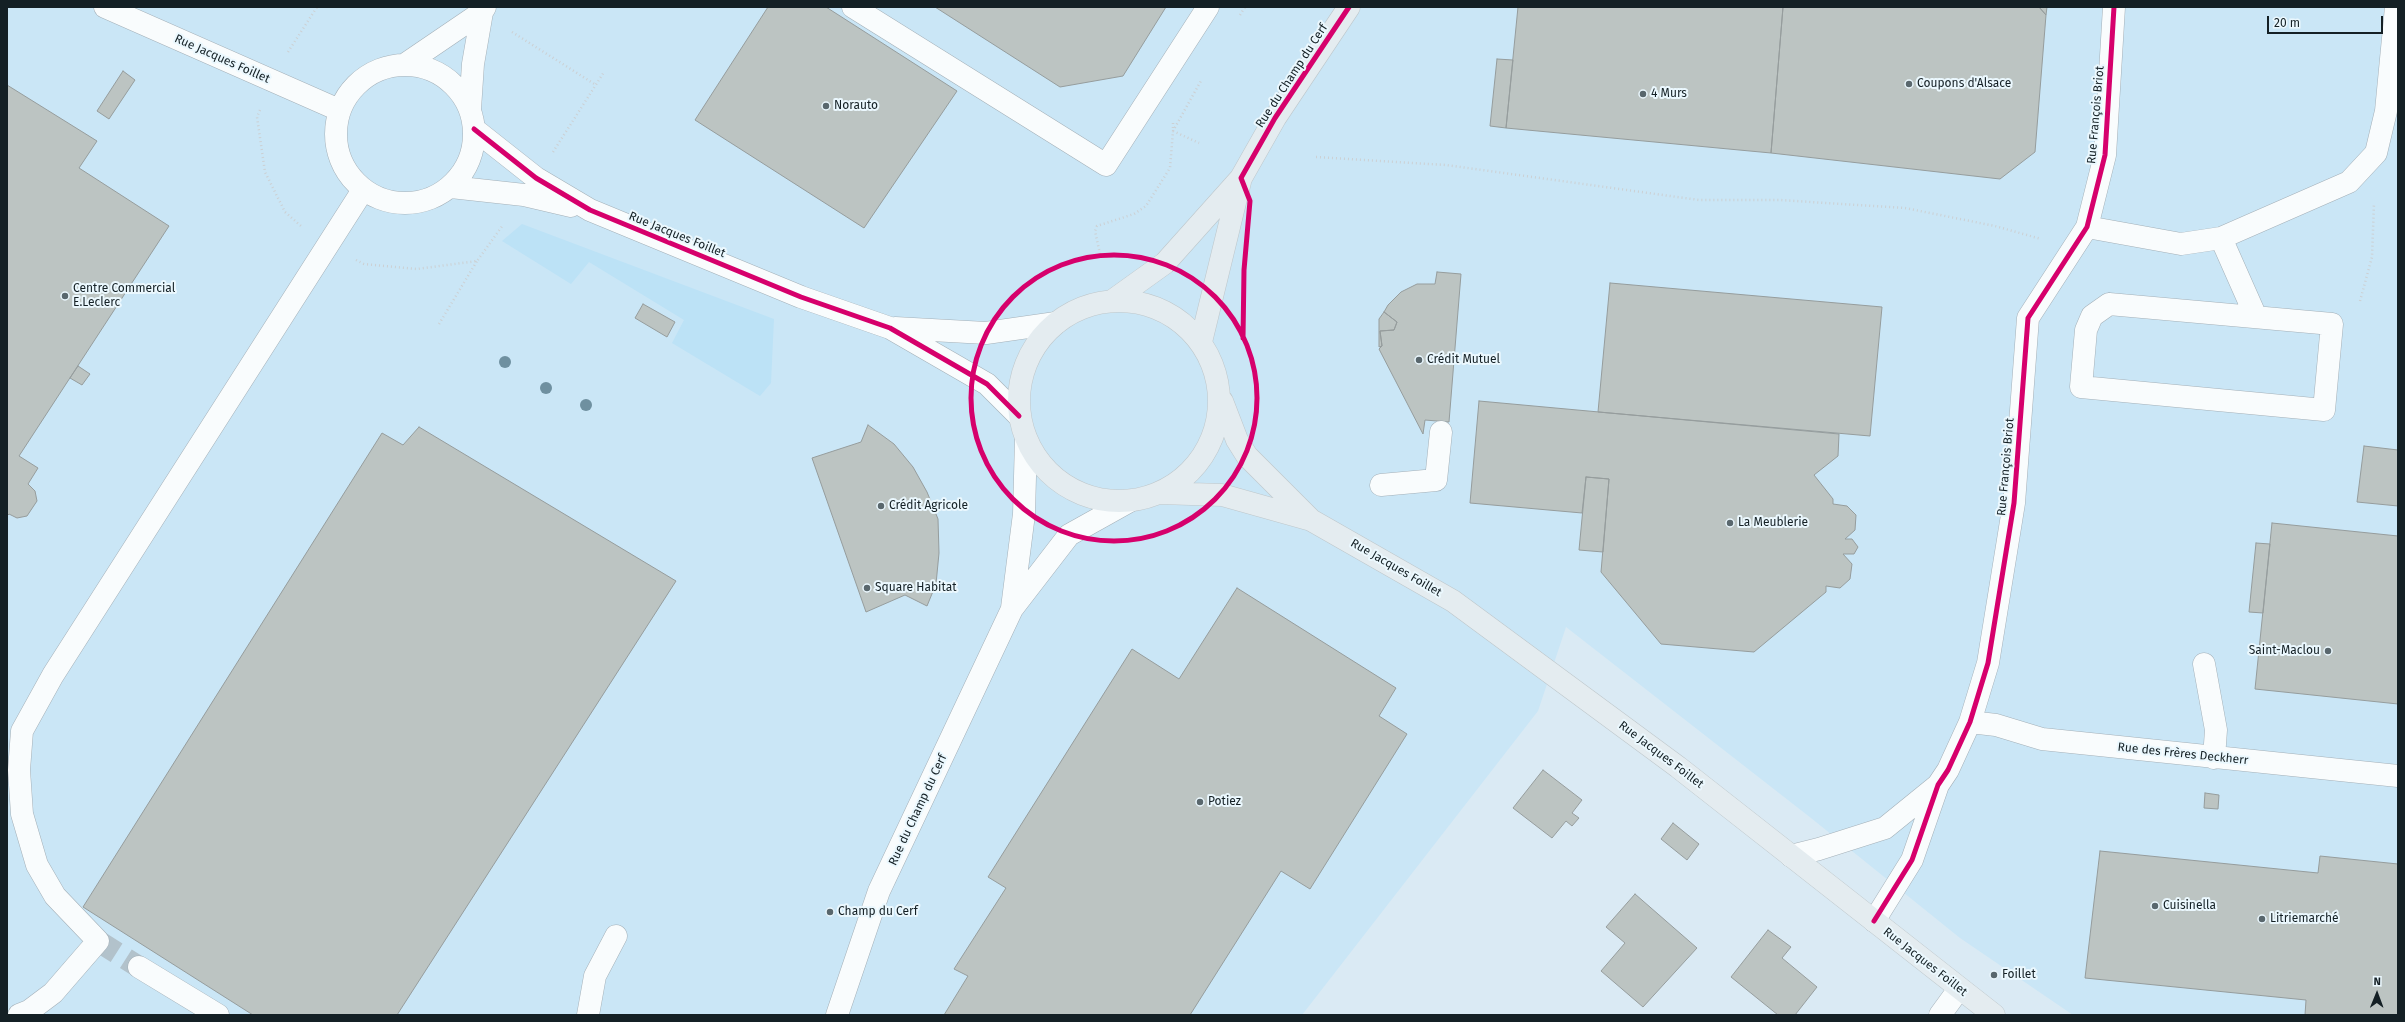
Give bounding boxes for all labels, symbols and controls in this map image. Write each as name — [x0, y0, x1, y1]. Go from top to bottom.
scale bar — [2269, 8, 2385, 34]
text: 20 m — [2274, 16, 2300, 30]
street label: Rue du Champ du Cerf — [1253, 21, 1331, 131]
street label: Rue Jacques Foillet — [172, 32, 272, 86]
street label: Rue François Briot — [2085, 65, 2107, 165]
place label: Coupons d'Alsace — [1917, 77, 2011, 91]
marker: Coupons d'Alsace — [1904, 79, 1914, 89]
place label: 4 Murs — [1651, 87, 1687, 101]
marker: 4 Murs — [1638, 89, 1648, 99]
place label: Norauto — [834, 99, 878, 113]
marker: Norauto — [821, 101, 831, 111]
street label: Rue Jacques Foillet — [627, 209, 727, 261]
place label: Centre Commercial E.Leclerc — [73, 282, 175, 310]
marker: Centre Commercial E.Leclerc — [60, 291, 70, 301]
place label: Crédit Mutuel — [1427, 353, 1500, 367]
marker: Crédit Mutuel — [1414, 355, 1424, 365]
street label: Rue François Briot — [1995, 417, 2017, 517]
place label: Crédit Agricole — [889, 499, 968, 513]
marker: Crédit Agricole — [876, 501, 886, 511]
place label: La Meublerie — [1738, 516, 1808, 530]
marker: La Meublerie — [1725, 518, 1735, 528]
street label: Rue Jacques Foillet — [1348, 536, 1444, 600]
place label: Square Habitat — [875, 581, 957, 595]
marker: Square Habitat — [862, 583, 872, 593]
place label: Saint-Maclou — [2249, 644, 2320, 658]
marker: Saint-Maclou — [2323, 646, 2333, 656]
street label: Rue Jacques Foillet — [1616, 718, 1706, 792]
street label: Rue des Frères Deckherr — [2117, 740, 2249, 768]
street label: Rue du Champ du Cerf — [886, 752, 950, 868]
place label: Potiez — [1208, 795, 1241, 809]
marker: Potiez — [1195, 797, 1205, 807]
place label: Cuisinella — [2163, 899, 2216, 913]
marker: Cuisinella — [2150, 901, 2160, 911]
place label: Champ du Cerf — [838, 905, 918, 919]
marker: Champ du Cerf — [825, 907, 835, 917]
place label: Litriemarché — [2270, 912, 2339, 926]
marker: Litriemarché — [2257, 914, 2267, 924]
street label: Rue Jacques Foillet — [1880, 925, 1970, 999]
place label: Foillet — [2002, 968, 2036, 982]
marker: Foillet — [1989, 970, 1999, 980]
north arrow — [2357, 974, 2397, 1014]
text: N — [2373, 975, 2381, 988]

